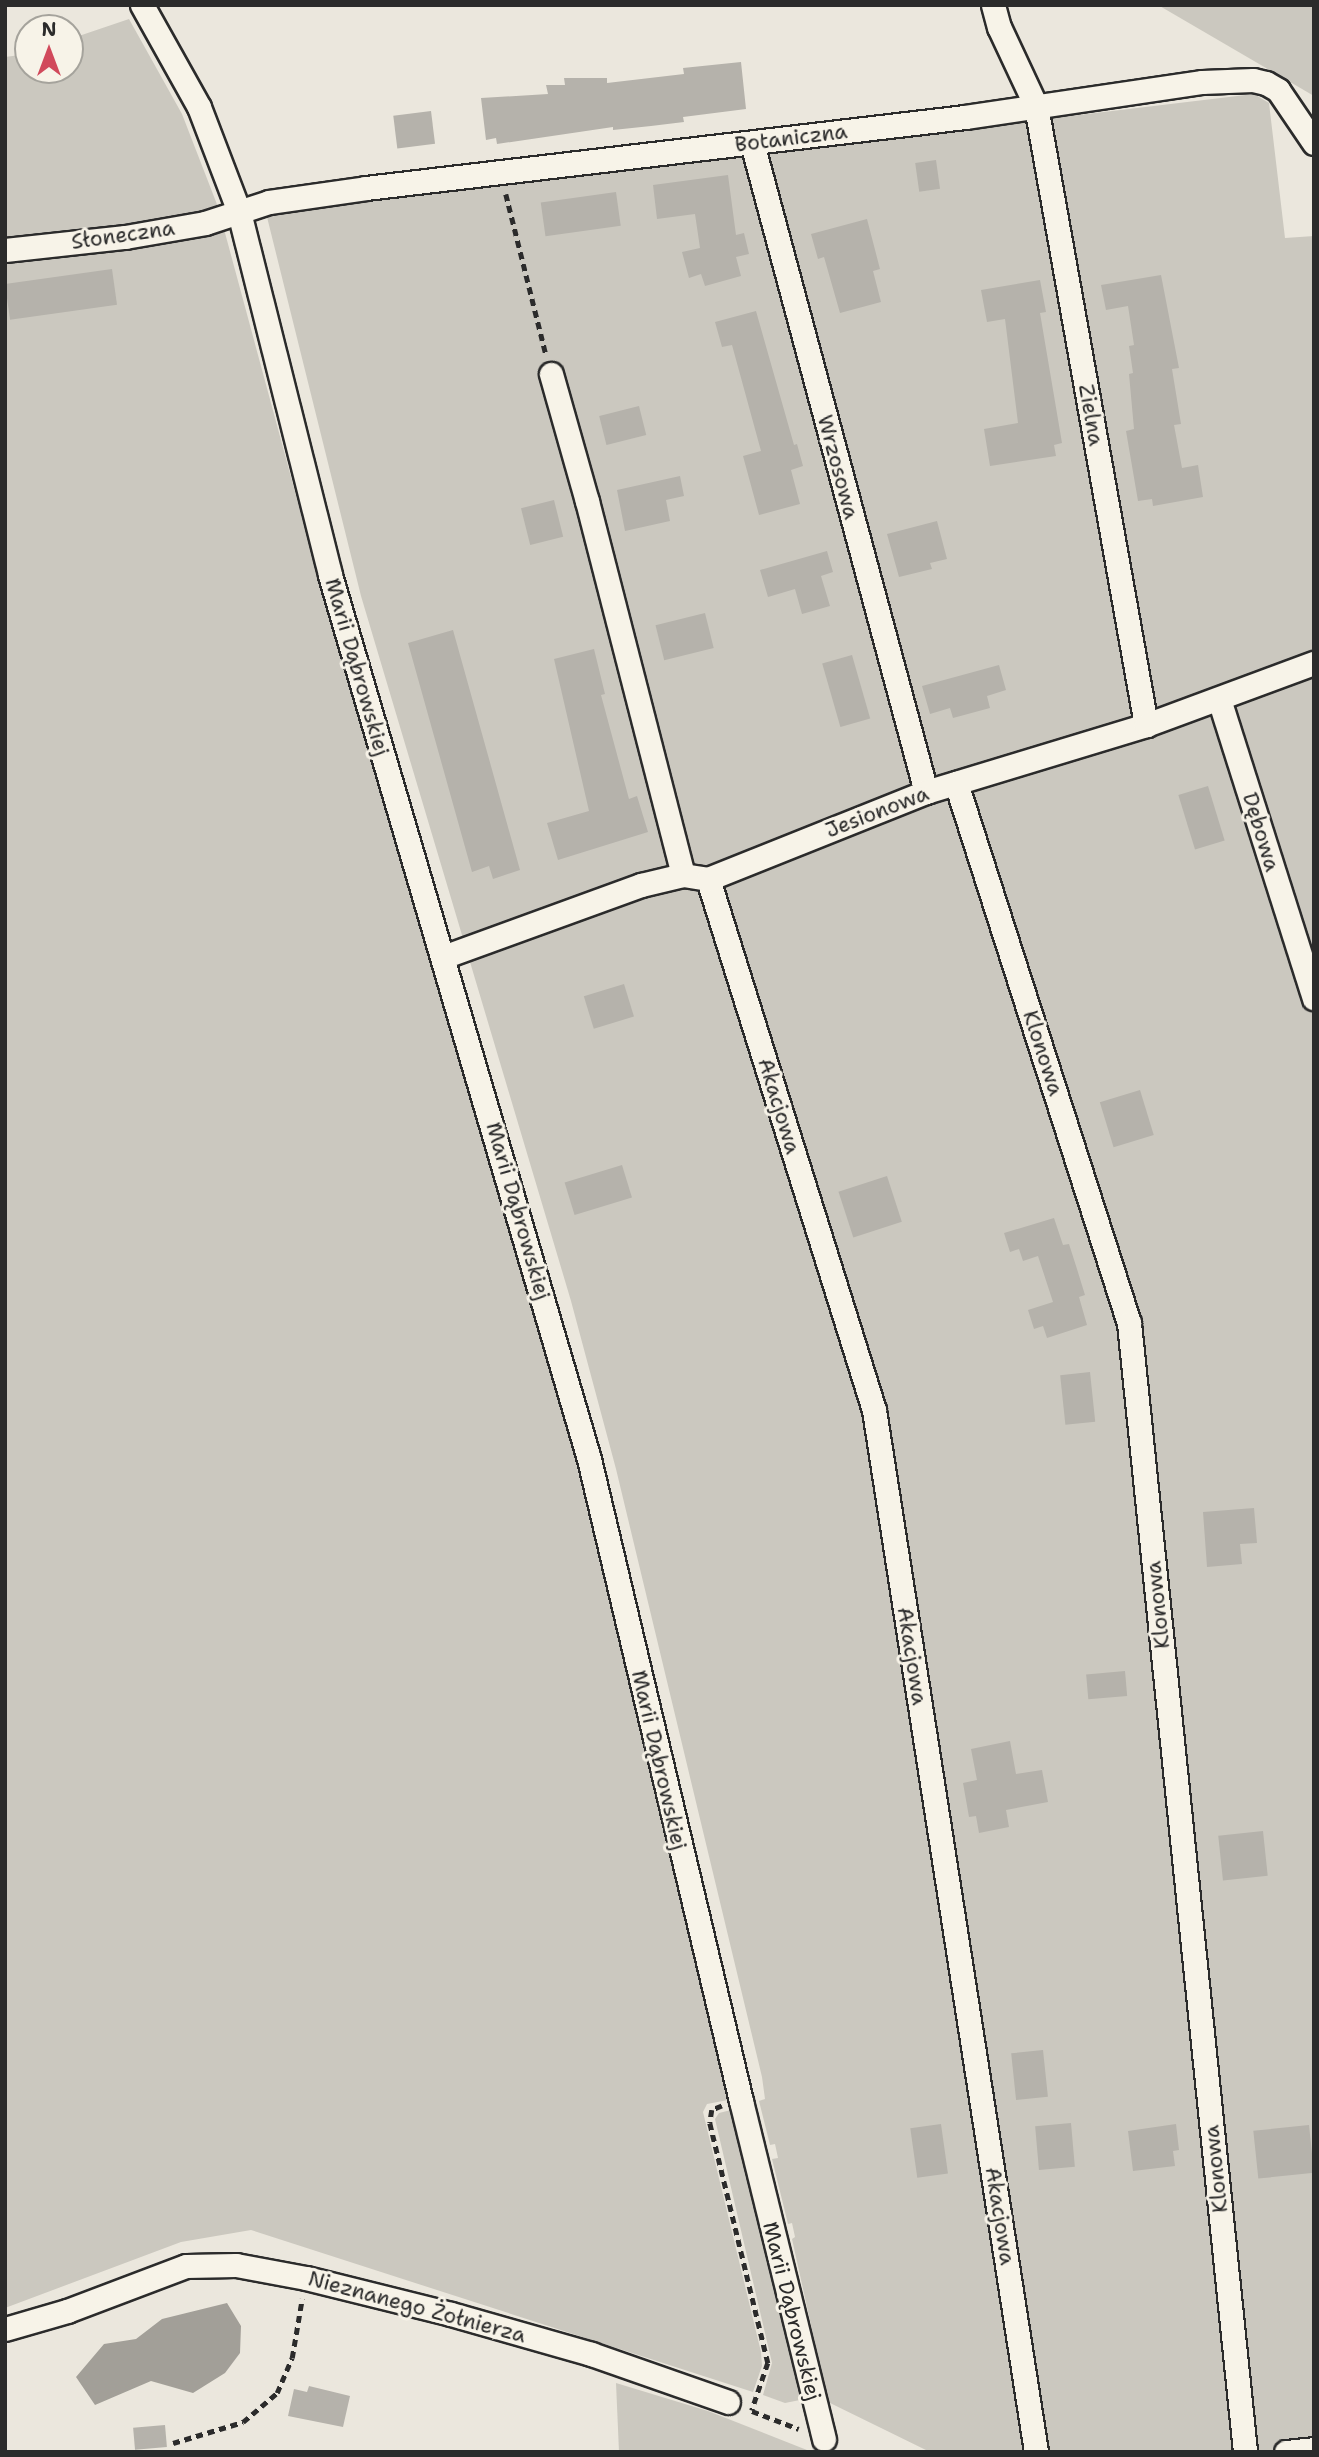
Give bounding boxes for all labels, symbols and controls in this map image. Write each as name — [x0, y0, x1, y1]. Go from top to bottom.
north arrow — [14, 14, 84, 84]
text: N — [41, 17, 57, 42]
street label: Botaniczna — [733, 119, 849, 157]
street label: Słoneczna — [70, 215, 176, 255]
street label: Zielna — [1073, 382, 1109, 448]
street label: Wrzosowa — [812, 412, 864, 522]
street label: Marii Dąbrowskiej — [320, 575, 394, 759]
street label: Jesionowa — [822, 781, 932, 843]
street label: Dębowa — [1237, 790, 1285, 874]
street label: Klonowa — [1017, 1007, 1069, 1099]
street label: Akacjowa — [753, 1055, 805, 1157]
street label: Marii Dąbrowskiej — [481, 1119, 555, 1303]
street label: Klonowa — [1141, 1560, 1175, 1650]
street label: Akacjowa — [892, 1605, 932, 1707]
street label: Marii Dąbrowskiej — [626, 1668, 692, 1852]
street label: Klonowa — [1199, 2124, 1233, 2214]
street label: Akacjowa — [980, 2165, 1020, 2267]
street label: Marii Dąbrowskiej — [758, 2219, 826, 2403]
street label: Nieznanego Żołnierza — [305, 2266, 529, 2348]

